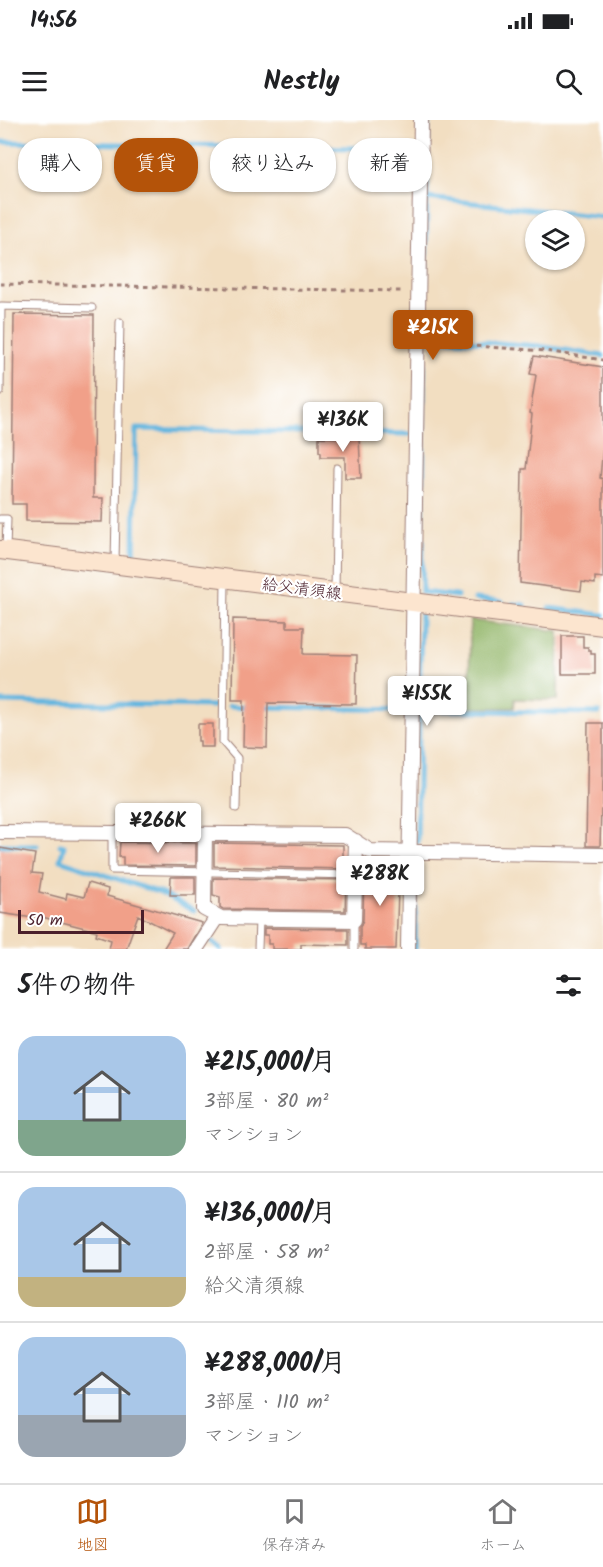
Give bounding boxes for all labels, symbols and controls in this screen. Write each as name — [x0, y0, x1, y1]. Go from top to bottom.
text: 14:56 — [30, 4, 77, 39]
text: Nestly — [263, 60, 340, 103]
icon: menu — [18, 65, 51, 98]
icon: search — [552, 65, 585, 98]
chip: 購入 — [18, 138, 102, 192]
chip: 賃貸 — [114, 138, 198, 192]
chip: 絞り込み — [210, 138, 336, 192]
chip: 新着 — [348, 138, 432, 192]
map controls — [525, 210, 585, 270]
button: layers — [525, 210, 585, 270]
pin: ¥215K — [391, 310, 475, 361]
text: ¥215K — [407, 313, 459, 345]
pin: ¥136K — [301, 402, 385, 453]
text: ¥136K — [317, 405, 369, 437]
street label: 給父清須線 — [261, 572, 343, 607]
pin: ¥155K — [385, 676, 469, 727]
text: ¥155K — [402, 679, 452, 711]
pin: ¥266K — [116, 803, 200, 854]
text: ¥266K — [129, 806, 187, 838]
pin: ¥288K — [338, 856, 422, 907]
text: ¥288K — [350, 859, 410, 891]
scale bar — [18, 907, 144, 935]
text: 50 m — [27, 908, 63, 933]
text: 5件の物件 — [18, 965, 135, 1007]
icon: filters — [552, 969, 585, 1002]
text: ¥215,000/月 — [204, 1042, 336, 1084]
icon: home — [66, 1060, 138, 1132]
text: 3部屋 · 80 m² — [204, 1086, 328, 1118]
text: マンション — [204, 1120, 303, 1152]
text: ¥136,000/月 — [204, 1193, 336, 1235]
icon: home — [66, 1211, 138, 1283]
text: 2部屋 · 58 m² — [204, 1237, 329, 1269]
text: 給父清須線 — [204, 1271, 304, 1303]
text: ¥288,000/月 — [204, 1343, 346, 1385]
icon: home — [66, 1361, 138, 1433]
text: 3部屋 · 110 m² — [204, 1387, 329, 1419]
text: マンション — [204, 1421, 303, 1453]
tab: 地図 — [76, 1495, 109, 1558]
tab: 保存済み — [262, 1495, 326, 1558]
tab: ホーム — [479, 1495, 527, 1558]

